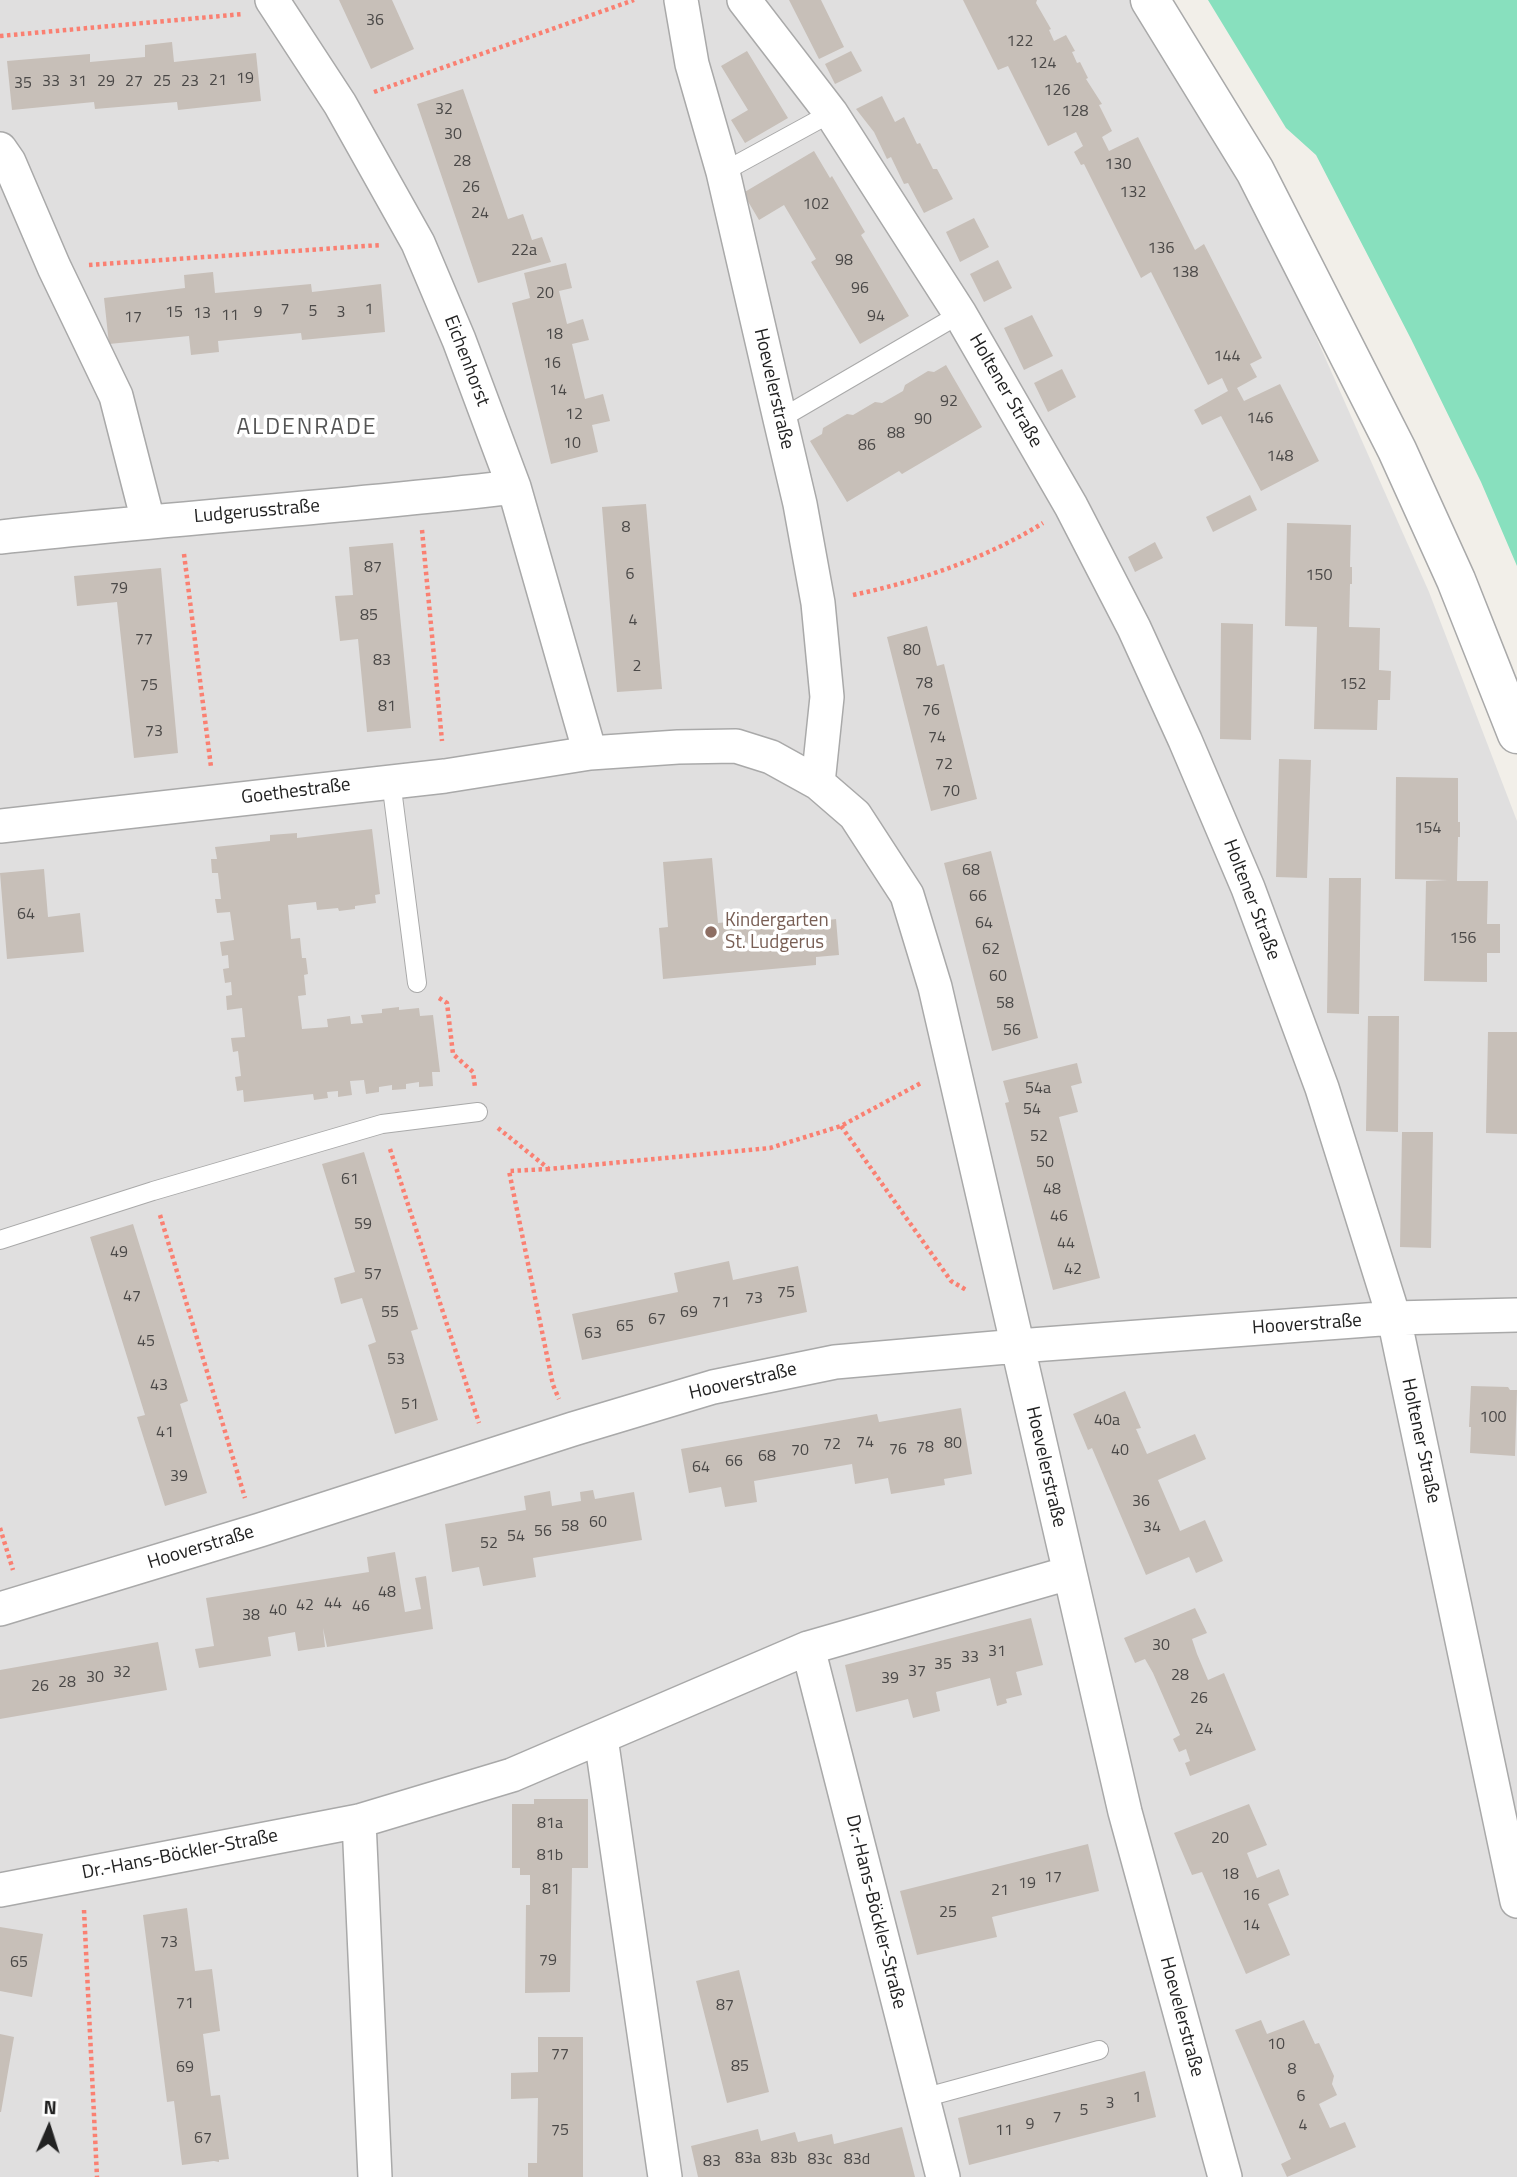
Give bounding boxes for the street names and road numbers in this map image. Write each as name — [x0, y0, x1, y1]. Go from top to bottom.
street label: Eichenhorst — [438, 312, 494, 410]
street label: Hoevelerstraße — [748, 326, 798, 452]
street label: Holtener Straße — [963, 330, 1047, 452]
street label: Ludgerusstraße — [193, 495, 321, 529]
street label: Goethestraße — [240, 774, 352, 810]
street label: Holtener Straße — [1218, 836, 1284, 964]
street label: Hooverstraße — [1251, 1310, 1363, 1340]
street label: Hooverstraße — [687, 1359, 799, 1405]
street label: Holtener Straße — [1396, 1376, 1444, 1506]
street label: Hoevelerstraße — [1020, 1404, 1070, 1530]
street label: Hooverstraße — [145, 1521, 257, 1575]
street label: Dr.-Hans-Böckler-Straße — [840, 1813, 910, 2011]
street label: Dr.-Hans-Böckler-Straße — [80, 1825, 280, 1885]
street label: Hoevelerstraße — [1154, 1954, 1208, 2080]

